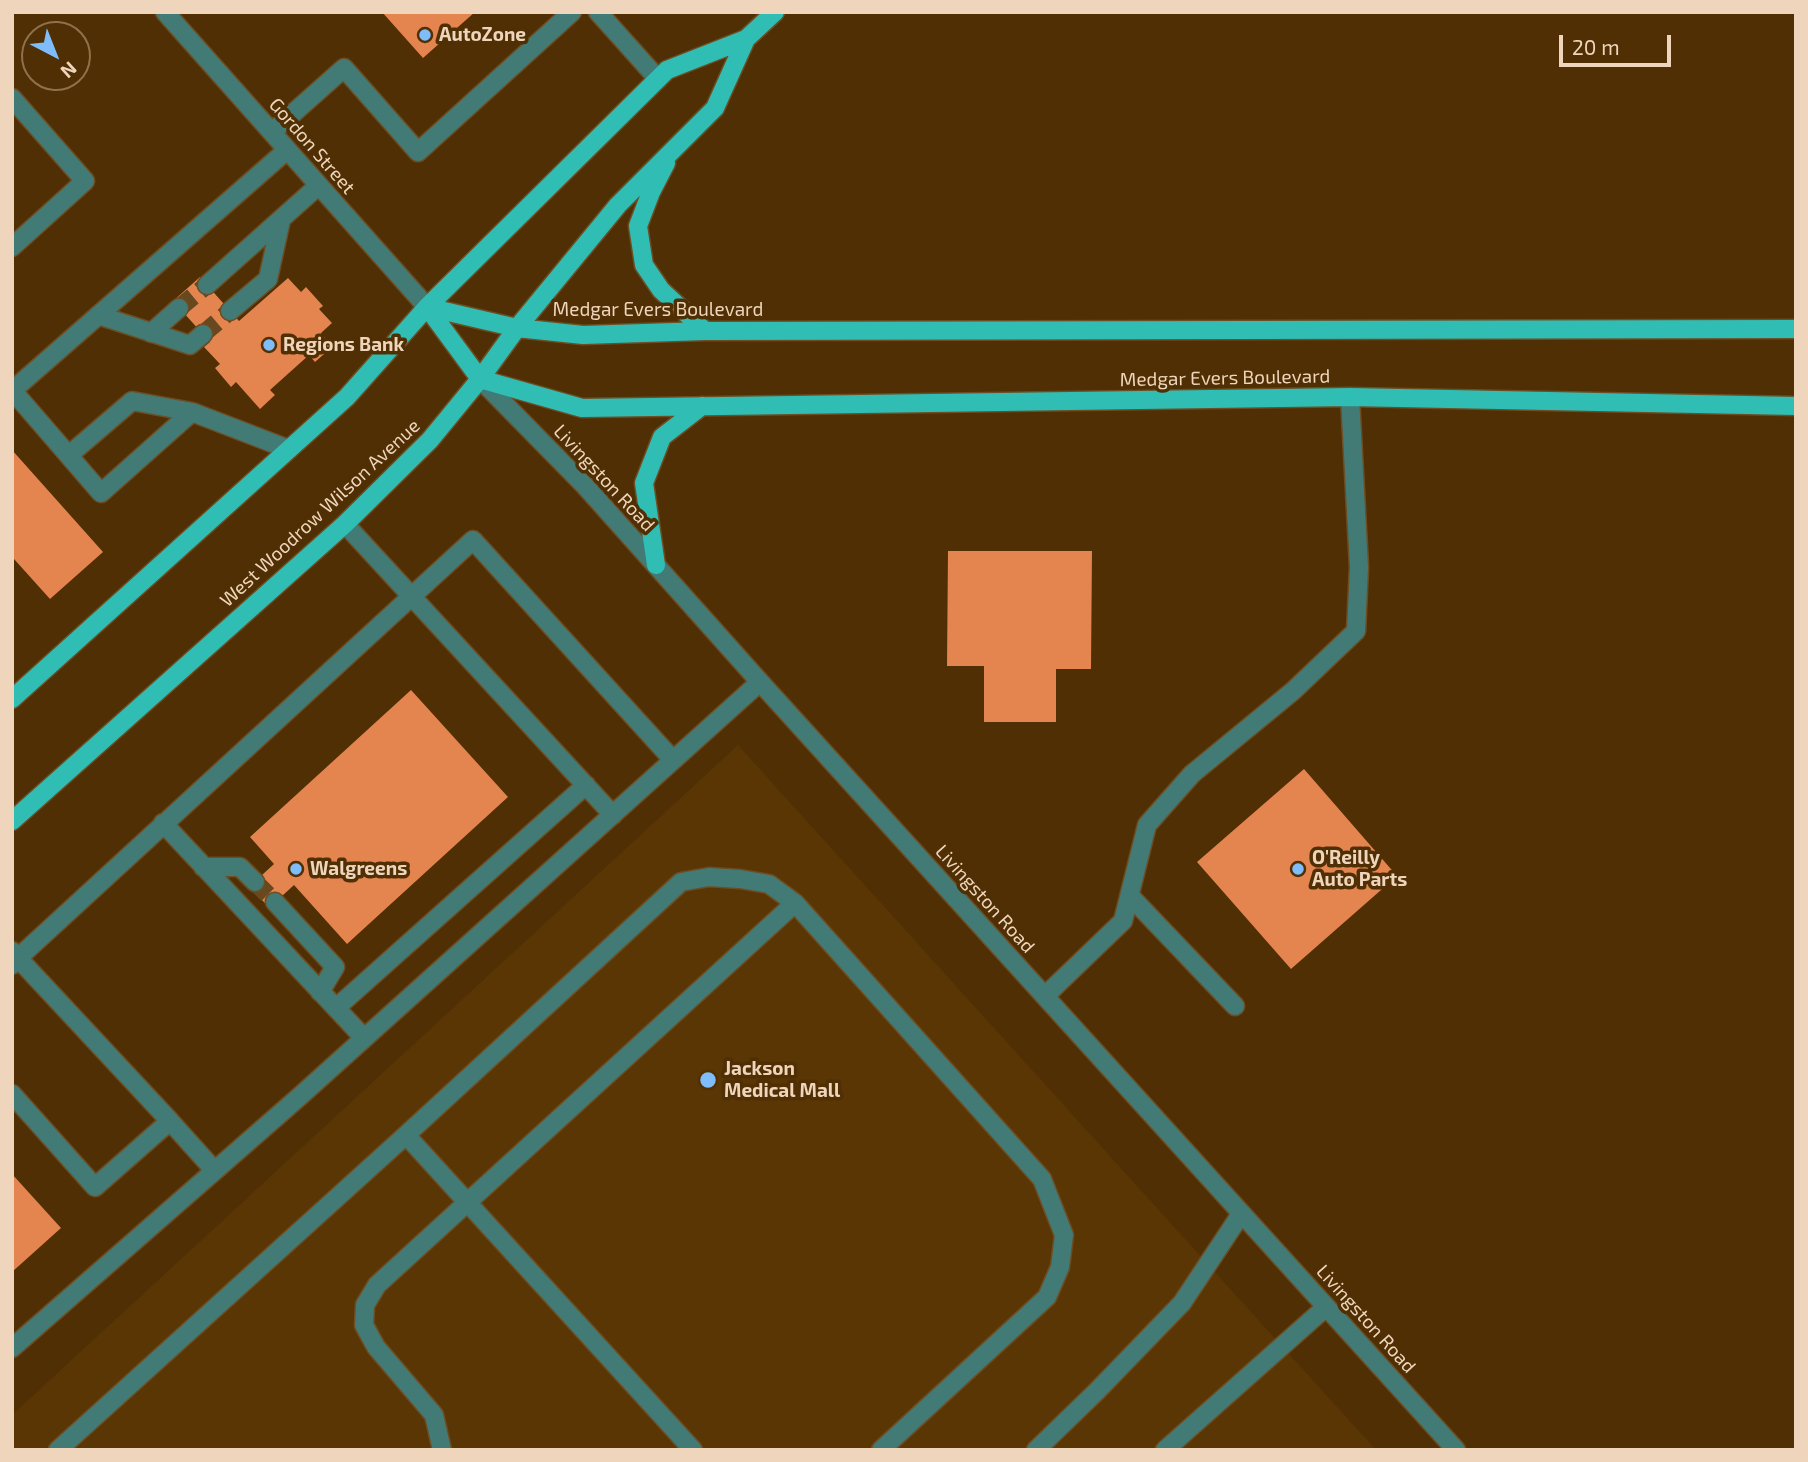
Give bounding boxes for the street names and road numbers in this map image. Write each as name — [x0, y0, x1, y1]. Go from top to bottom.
street label: Gordon Street — [264, 93, 360, 199]
street label: Medgar Evers Boulevard — [553, 299, 763, 321]
street label: Medgar Evers Boulevard — [1119, 365, 1331, 391]
street label: West Woodrow Wilson Avenue — [215, 414, 425, 612]
street label: Livingston Road — [549, 420, 659, 536]
street label: Livingston Road — [930, 840, 1040, 958]
street label: Livingston Road — [1311, 1260, 1421, 1378]

